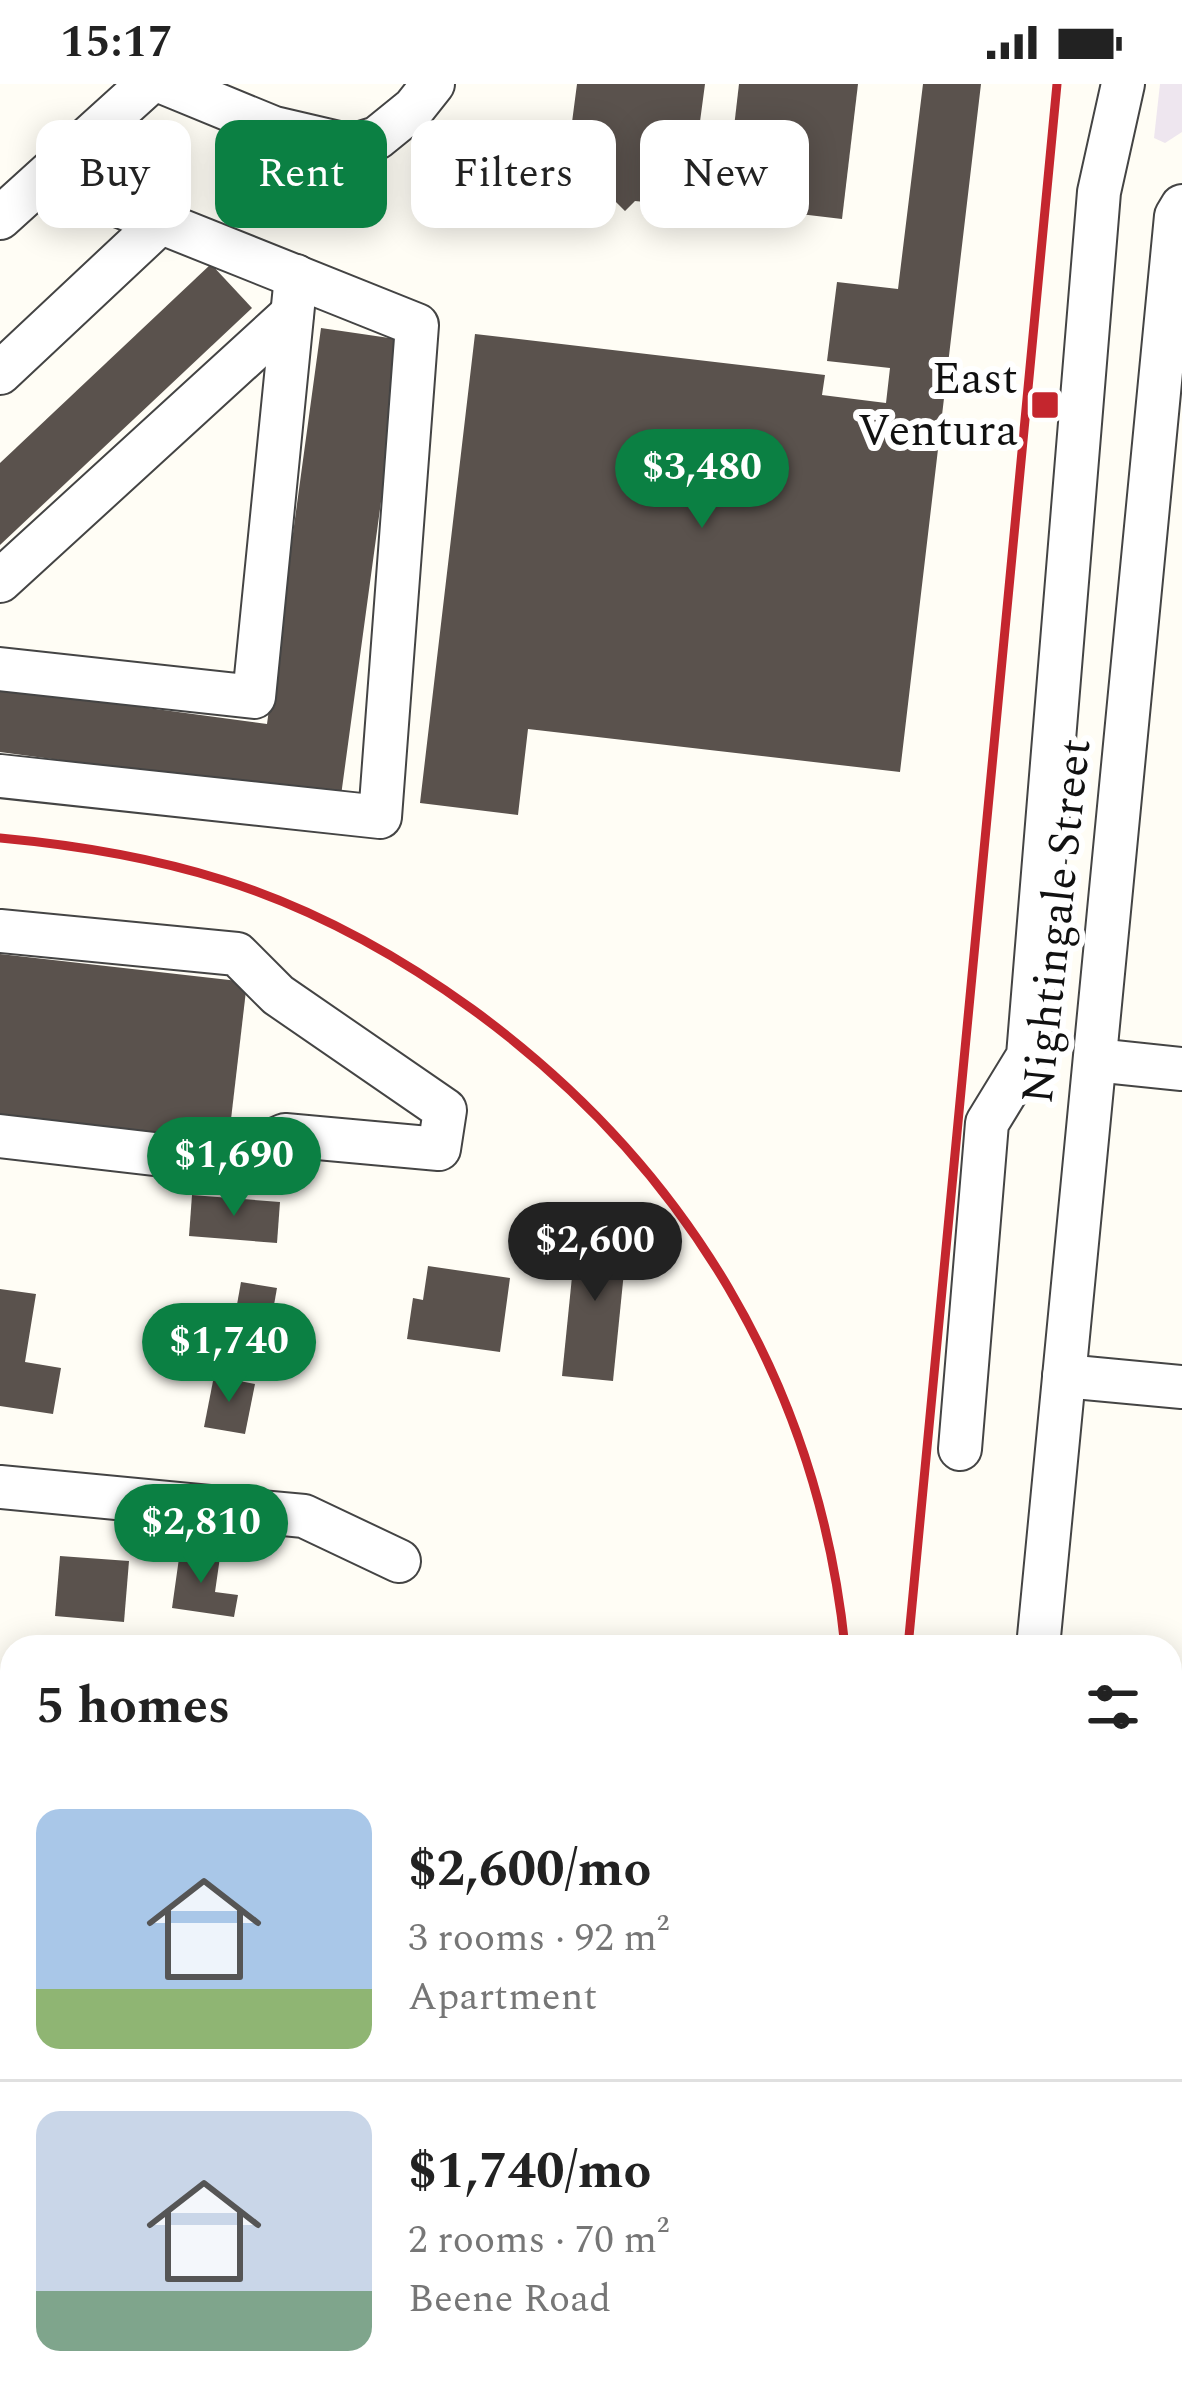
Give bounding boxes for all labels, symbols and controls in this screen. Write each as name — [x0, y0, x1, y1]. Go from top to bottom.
text: 15:17 — [60, 8, 173, 77]
chip: Buy — [36, 120, 191, 228]
chip: Rent — [215, 120, 387, 228]
chip: Filters — [411, 120, 616, 228]
chip: New — [640, 120, 809, 228]
place label: East Ventura — [857, 345, 1018, 466]
marker: East Ventura — [1029, 389, 1061, 421]
pin: $3,480 — [604, 429, 800, 531]
text: $3,480 — [642, 438, 762, 497]
street label: Nightingale Street — [1004, 735, 1110, 1107]
pin: $1,690 — [136, 1117, 332, 1219]
text: $1,690 — [174, 1126, 294, 1185]
pin: $2,600 — [497, 1202, 693, 1304]
text: $2,600 — [535, 1211, 655, 1270]
pin: $1,740 — [131, 1303, 327, 1405]
text: $1,740 — [169, 1312, 289, 1371]
pin: $2,810 — [103, 1484, 299, 1586]
text: $2,810 — [141, 1493, 261, 1552]
text: 5 homes — [36, 1668, 230, 1746]
icon: filters — [1080, 1674, 1146, 1740]
text: $2,600/mo — [408, 1831, 651, 1909]
icon: home — [132, 1857, 276, 2001]
text: 3 rooms · 92 m² — [408, 1909, 669, 1968]
text: Apartment — [408, 1968, 597, 2027]
text: $1,740/mo — [408, 2133, 651, 2211]
icon: home — [132, 2159, 276, 2303]
text: 2 rooms · 70 m² — [408, 2211, 669, 2270]
text: Beene Road — [408, 2270, 611, 2329]

